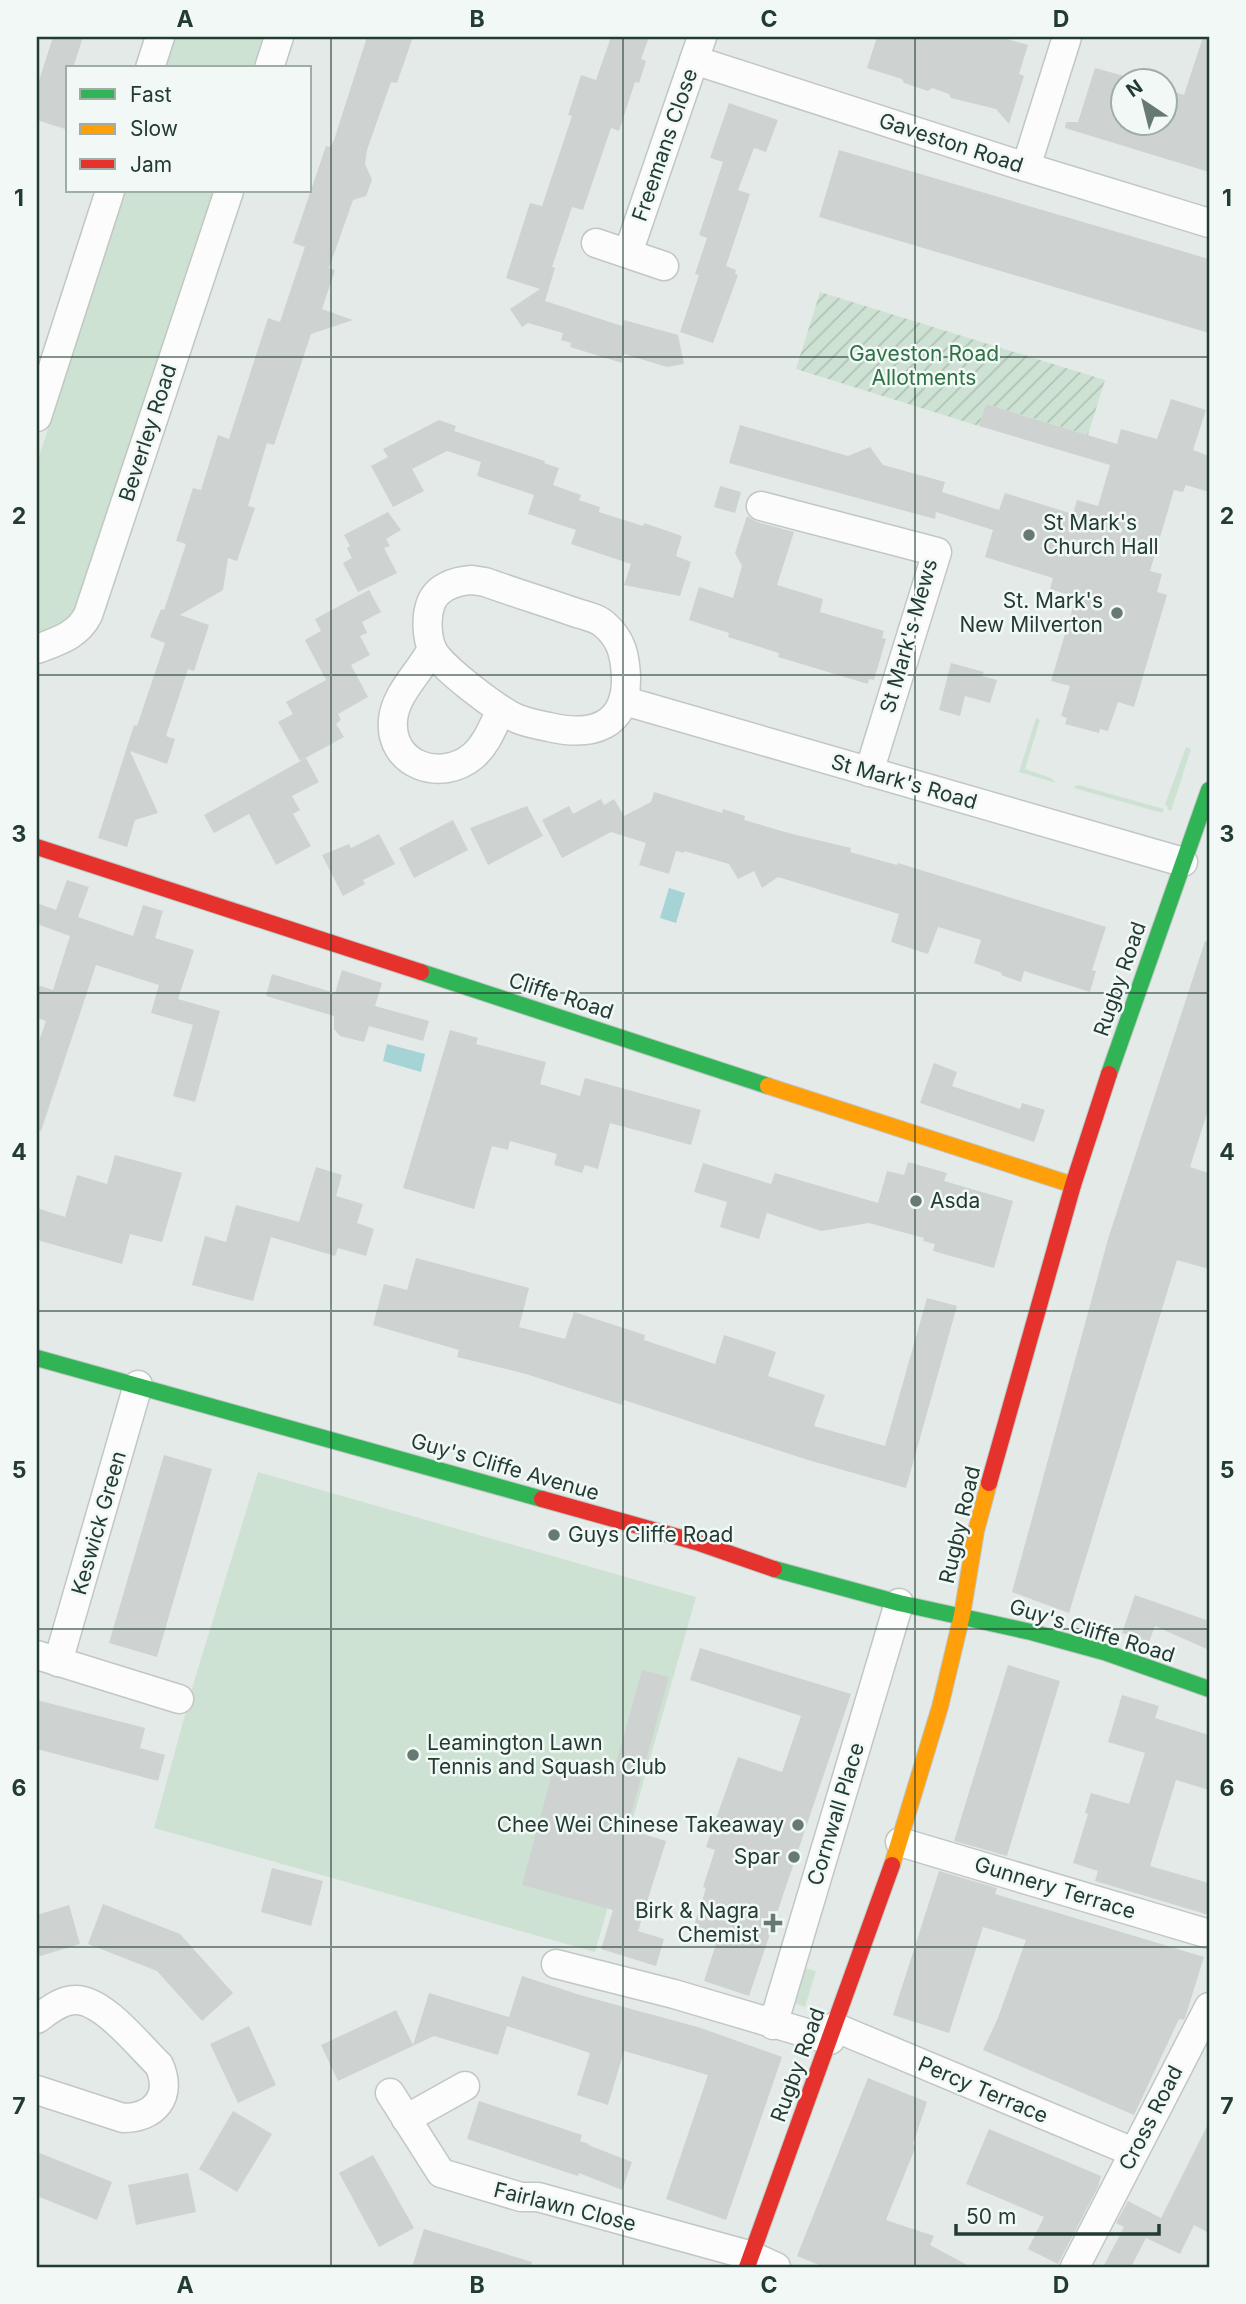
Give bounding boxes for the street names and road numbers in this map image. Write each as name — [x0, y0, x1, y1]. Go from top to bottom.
street label: Freemans Close — [627, 65, 702, 224]
street label: Gaveston Road — [876, 107, 1026, 178]
street label: Beverley Road — [114, 361, 181, 505]
street label: St Mark's Mews — [875, 556, 942, 716]
street label: St Mark's Road — [828, 749, 980, 814]
street label: Rugby Road — [1088, 918, 1151, 1039]
street label: Cliffe Road — [506, 967, 617, 1024]
street label: Guy's Cliffe Avenue — [408, 1428, 602, 1505]
street label: Keswick Green — [66, 1448, 131, 1598]
street label: Rugby Road — [934, 1464, 985, 1586]
street label: Guy's Cliffe Road — [1006, 1593, 1178, 1668]
street label: Cornwall Place — [802, 1739, 869, 1888]
street label: Gunnery Terrace — [971, 1851, 1139, 1924]
street label: Rugby Road — [765, 2004, 830, 2125]
street label: Percy Terrace — [914, 2051, 1052, 2128]
street label: Cross Road — [1113, 2061, 1188, 2174]
street label: Fairlawn Close — [491, 2177, 639, 2236]

